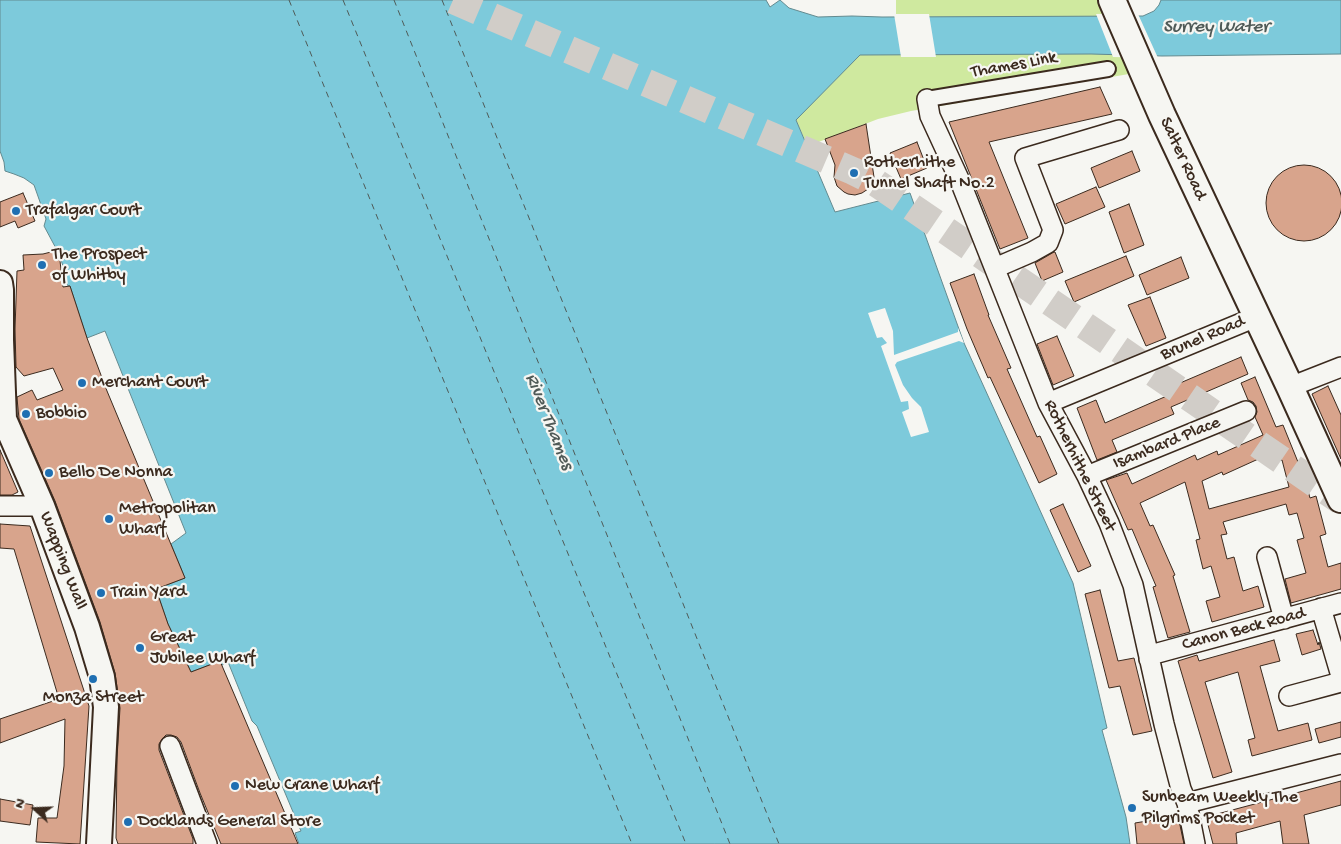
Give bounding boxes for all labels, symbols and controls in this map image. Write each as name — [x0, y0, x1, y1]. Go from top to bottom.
water label: Surrey Water — [1163, 17, 1269, 39]
street label: Thames Link — [969, 48, 1059, 84]
street label: Salter Road — [1153, 114, 1211, 204]
place label: Rotherhithe Tunnel Shaft No.2 — [864, 152, 995, 194]
marker: Rotherhithe Tunnel Shaft No.2 — [848, 167, 860, 179]
place label: Trafalgar Court — [26, 200, 141, 222]
marker: Trafalgar Court — [10, 205, 22, 217]
place label: The Prospect of Whitby — [52, 244, 146, 286]
marker: The Prospect of Whitby — [36, 259, 48, 271]
street label: Brunel Road — [1158, 312, 1248, 366]
water label: River Thames — [518, 371, 578, 473]
place label: Merchant Court — [92, 372, 207, 394]
marker: Merchant Court — [76, 377, 88, 389]
street label: Rotherhithe Street — [1038, 397, 1120, 535]
place label: Bobbio — [36, 403, 87, 425]
marker: Bobbio — [20, 408, 32, 420]
street label: Isambard Place — [1110, 413, 1224, 475]
place label: Bello De Nonna — [59, 462, 173, 484]
marker: Bello De Nonna — [43, 467, 55, 479]
place label: Metropolitan Wharf — [119, 498, 216, 540]
street label: Wapping Wall — [33, 509, 91, 613]
marker: Metropolitan Wharf — [103, 513, 115, 525]
place label: Train Yard — [111, 582, 186, 604]
marker: Train Yard — [95, 587, 107, 599]
street label: Canon Beck Road — [1180, 603, 1308, 657]
place label: Great Jubilee Wharf — [150, 627, 255, 670]
marker: Great Jubilee Wharf — [134, 642, 146, 654]
marker: Monza Street — [87, 673, 99, 685]
place label: Monza Street — [43, 687, 143, 709]
place label: New Crane Wharf — [245, 775, 379, 797]
marker: New Crane Wharf — [229, 780, 241, 792]
north arrow — [10, 784, 60, 834]
place label: Sunbeam Weekly The Pilgrims Pocket — [1142, 787, 1298, 830]
text: N — [11, 797, 30, 811]
marker: Sunbeam Weekly The Pilgrims Pocket — [1126, 802, 1138, 814]
place label: Docklands General Store — [138, 811, 321, 833]
marker: Docklands General Store — [122, 816, 134, 828]

